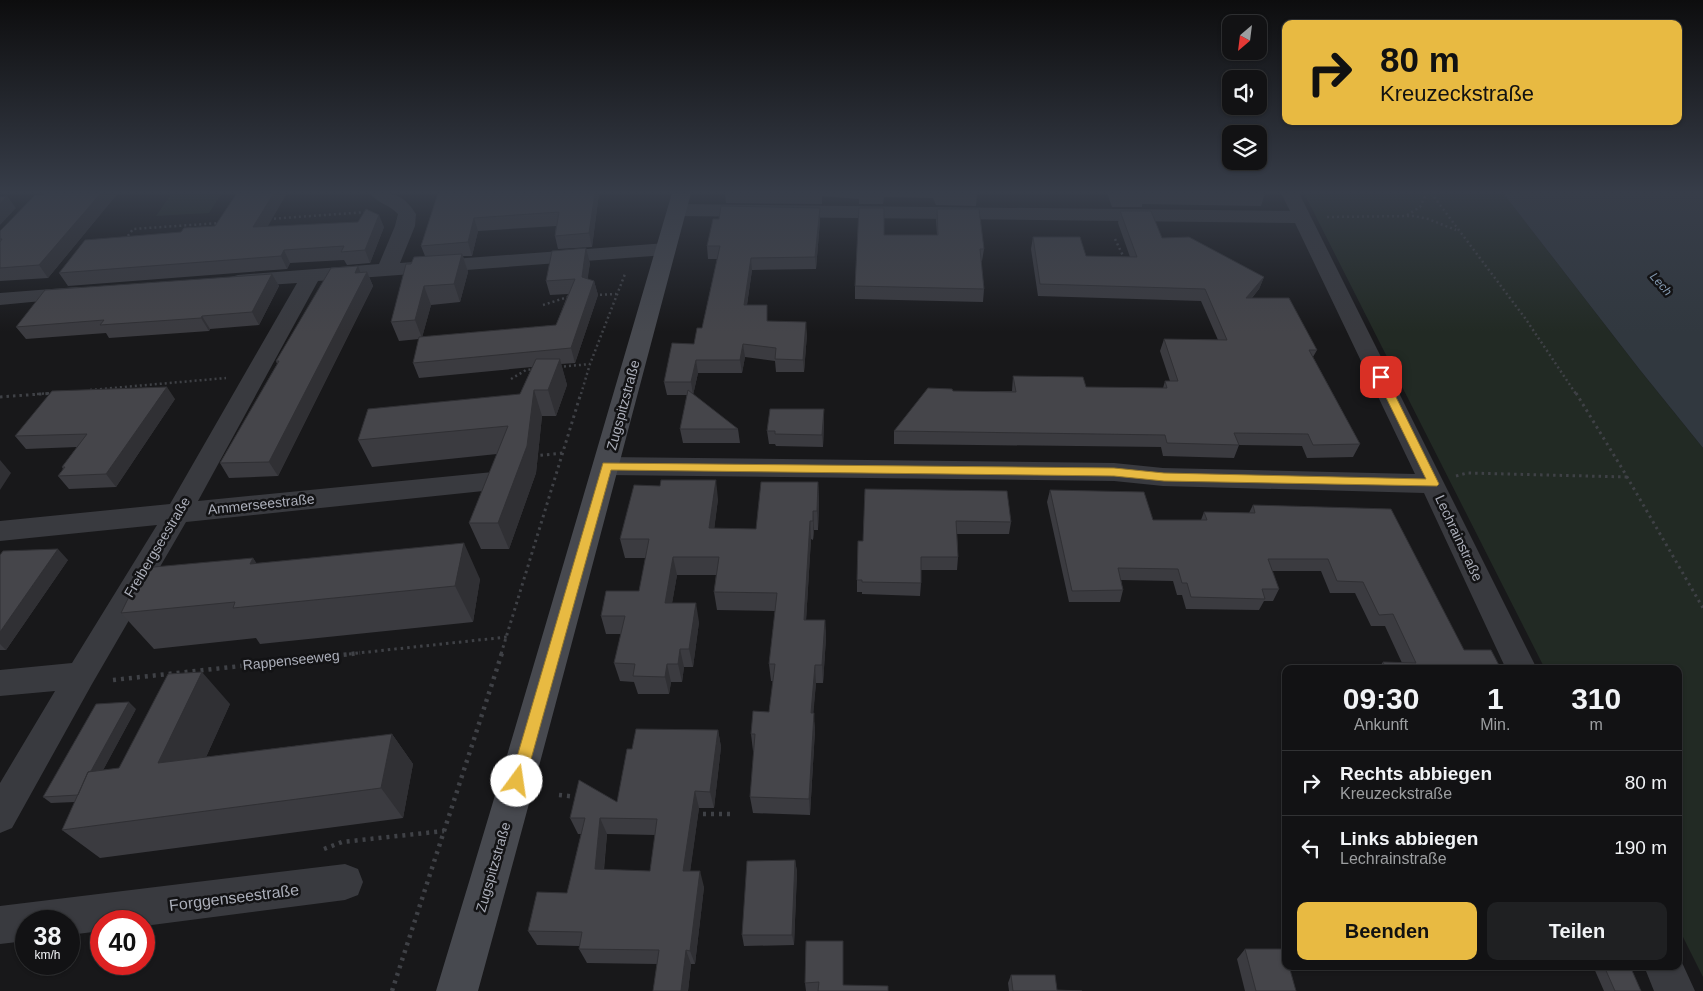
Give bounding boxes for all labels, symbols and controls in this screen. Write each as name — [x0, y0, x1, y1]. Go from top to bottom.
north arrow — [1222, 15, 1268, 60]
map controls — [1222, 15, 1267, 170]
icon: right — [1297, 40, 1362, 105]
text: 80 m — [1380, 40, 1460, 79]
button: sound — [1222, 70, 1267, 115]
text: Kreuzeckstraße — [1380, 81, 1534, 106]
button: layers — [1222, 125, 1267, 170]
water label: Lech — [1647, 270, 1675, 299]
pin — [1360, 356, 1402, 398]
street label: Zugspitzstraße — [603, 358, 643, 452]
icon: arrive — [1367, 363, 1395, 391]
street label: Ammerseestraße — [207, 490, 315, 518]
street label: Lechrainstraße — [1432, 492, 1486, 584]
street label: Freibergseestraße — [121, 494, 193, 600]
street label: Rappenseeweg — [242, 647, 340, 673]
text: 09:30 — [1343, 682, 1419, 715]
text: 1 — [1487, 682, 1504, 715]
text: 310 — [1571, 682, 1621, 715]
text: Ankunft — [1354, 716, 1408, 733]
text: Min. — [1480, 716, 1510, 733]
text: m — [1590, 716, 1603, 733]
position arrow — [490, 754, 542, 806]
text: Rechts abbiegen — [1340, 763, 1492, 784]
icon: right — [1297, 769, 1325, 797]
text: 80 m — [1625, 772, 1667, 793]
text: Kreuzeckstraße — [1340, 785, 1452, 802]
street label: Zugspitzstraße — [473, 820, 514, 914]
text: Links abbiegen — [1340, 828, 1478, 849]
icon: left — [1297, 834, 1325, 862]
text: 190 m — [1614, 837, 1667, 858]
text: Lechrainstraße — [1340, 850, 1447, 867]
street label: Forggenseestraße — [168, 881, 300, 914]
button: Beenden — [1297, 902, 1477, 960]
button: Teilen — [1487, 902, 1667, 960]
speed limit sign: 40 — [90, 910, 155, 975]
text: 38 — [34, 922, 61, 950]
text: km/h — [34, 948, 61, 962]

